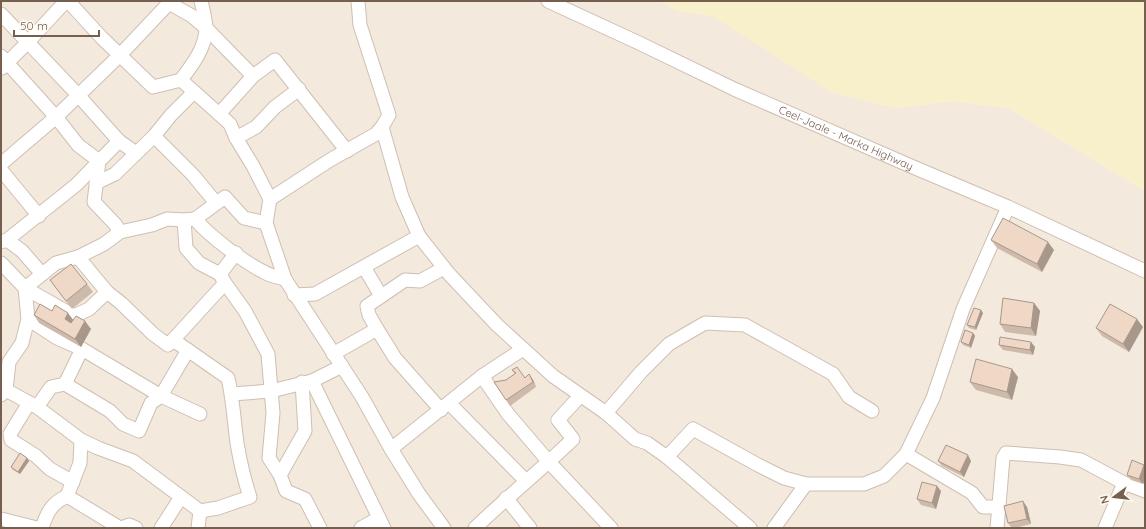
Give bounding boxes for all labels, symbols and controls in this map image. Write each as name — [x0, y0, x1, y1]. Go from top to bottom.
scale bar — [14, 12, 99, 38]
text: 50 m — [20, 18, 48, 33]
street label: Ceel-Jaale - Marka Highway — [777, 102, 915, 173]
north arrow — [1094, 477, 1134, 517]
text: N — [1097, 494, 1112, 505]

